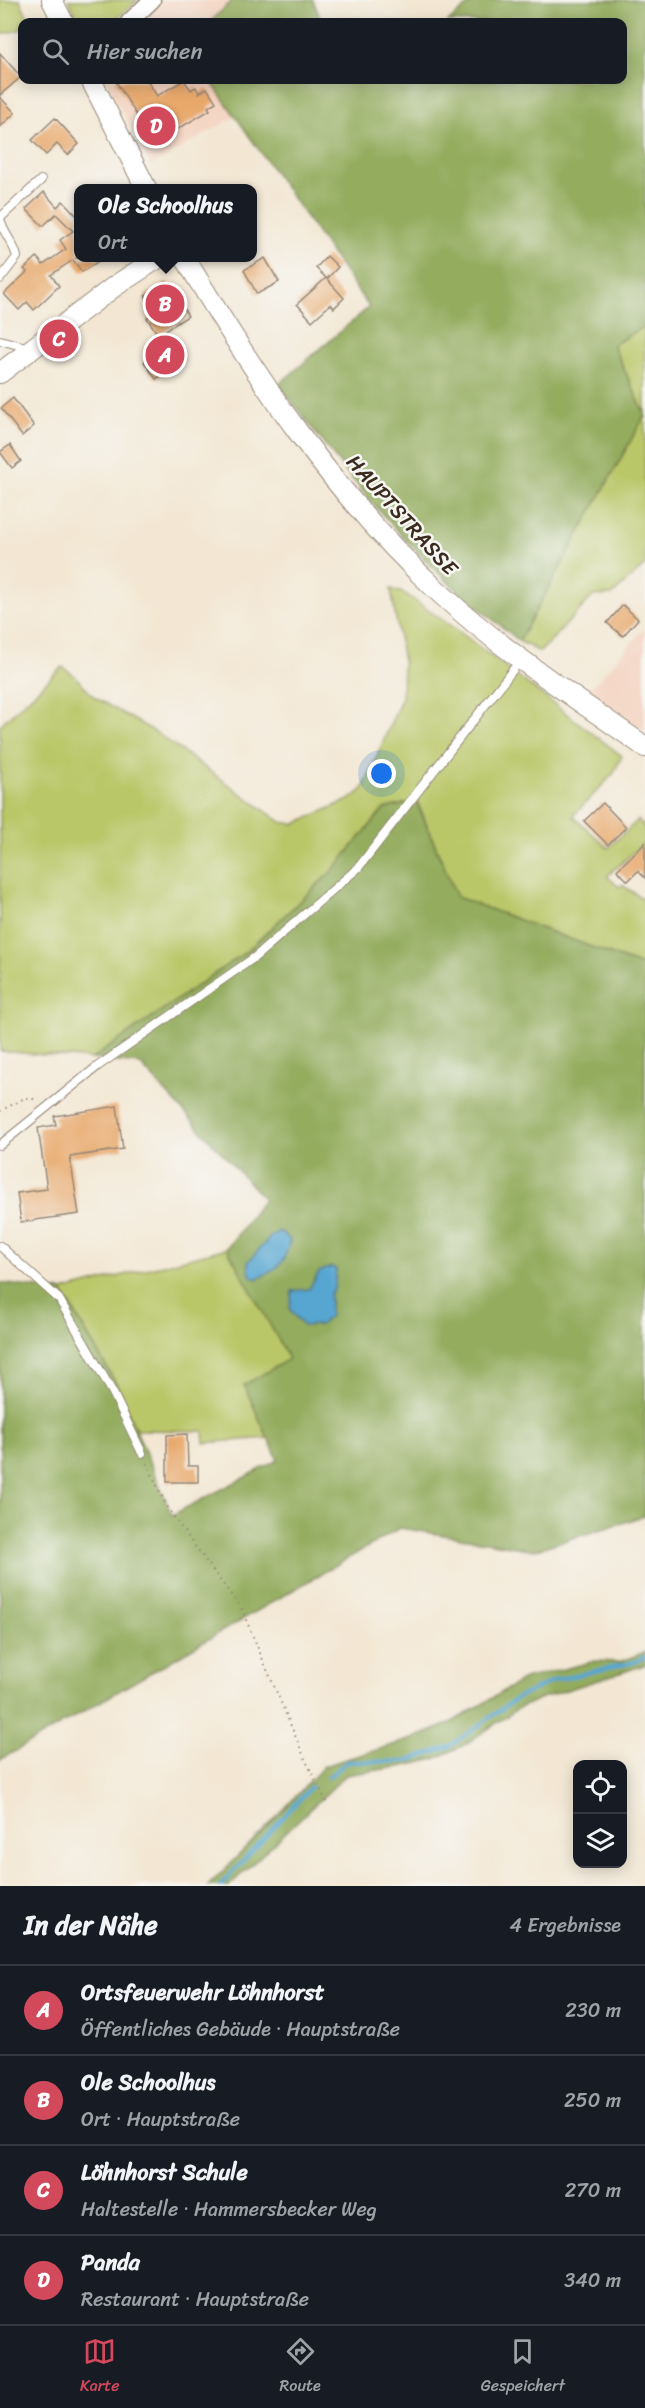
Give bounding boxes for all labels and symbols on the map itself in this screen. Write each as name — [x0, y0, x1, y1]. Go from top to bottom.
pin: D — [136, 104, 176, 148]
pin: B — [146, 282, 184, 326]
pin: C — [40, 316, 78, 362]
pin: A — [146, 332, 184, 378]
street label: HAUPTSTRASSE — [336, 445, 468, 586]
your location — [367, 759, 396, 788]

